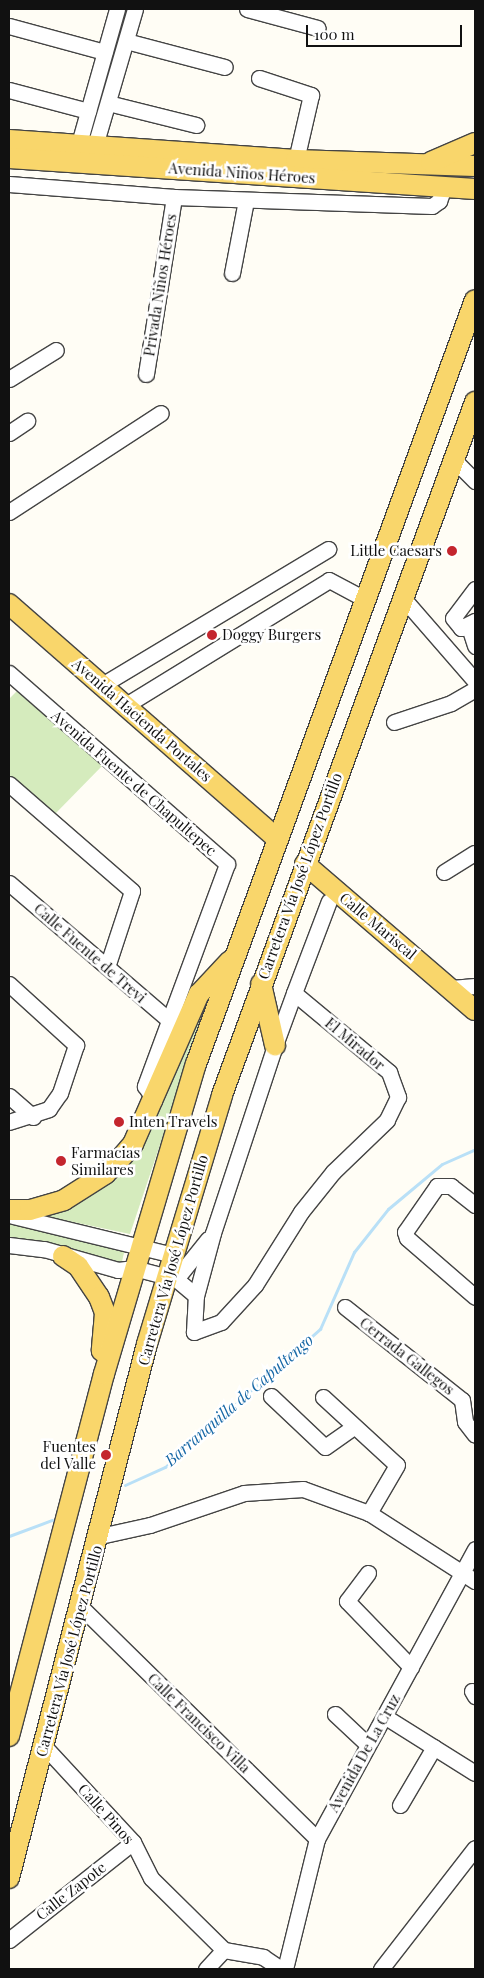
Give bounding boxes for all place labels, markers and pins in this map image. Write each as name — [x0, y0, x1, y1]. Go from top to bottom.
place label: Little Caesars — [350, 542, 442, 560]
marker: Little Caesars — [446, 545, 458, 557]
place label: Doggy Burgers — [222, 626, 322, 644]
marker: Doggy Burgers — [206, 629, 218, 641]
place label: Inten Travels — [129, 1113, 218, 1131]
marker: Inten Travels — [113, 1116, 125, 1128]
place label: Farmacias Similares — [71, 1143, 140, 1178]
marker: Farmacias Similares — [55, 1155, 67, 1167]
place label: Fuentes del Valle — [40, 1437, 96, 1472]
marker: Fuentes del Valle — [100, 1449, 112, 1461]

